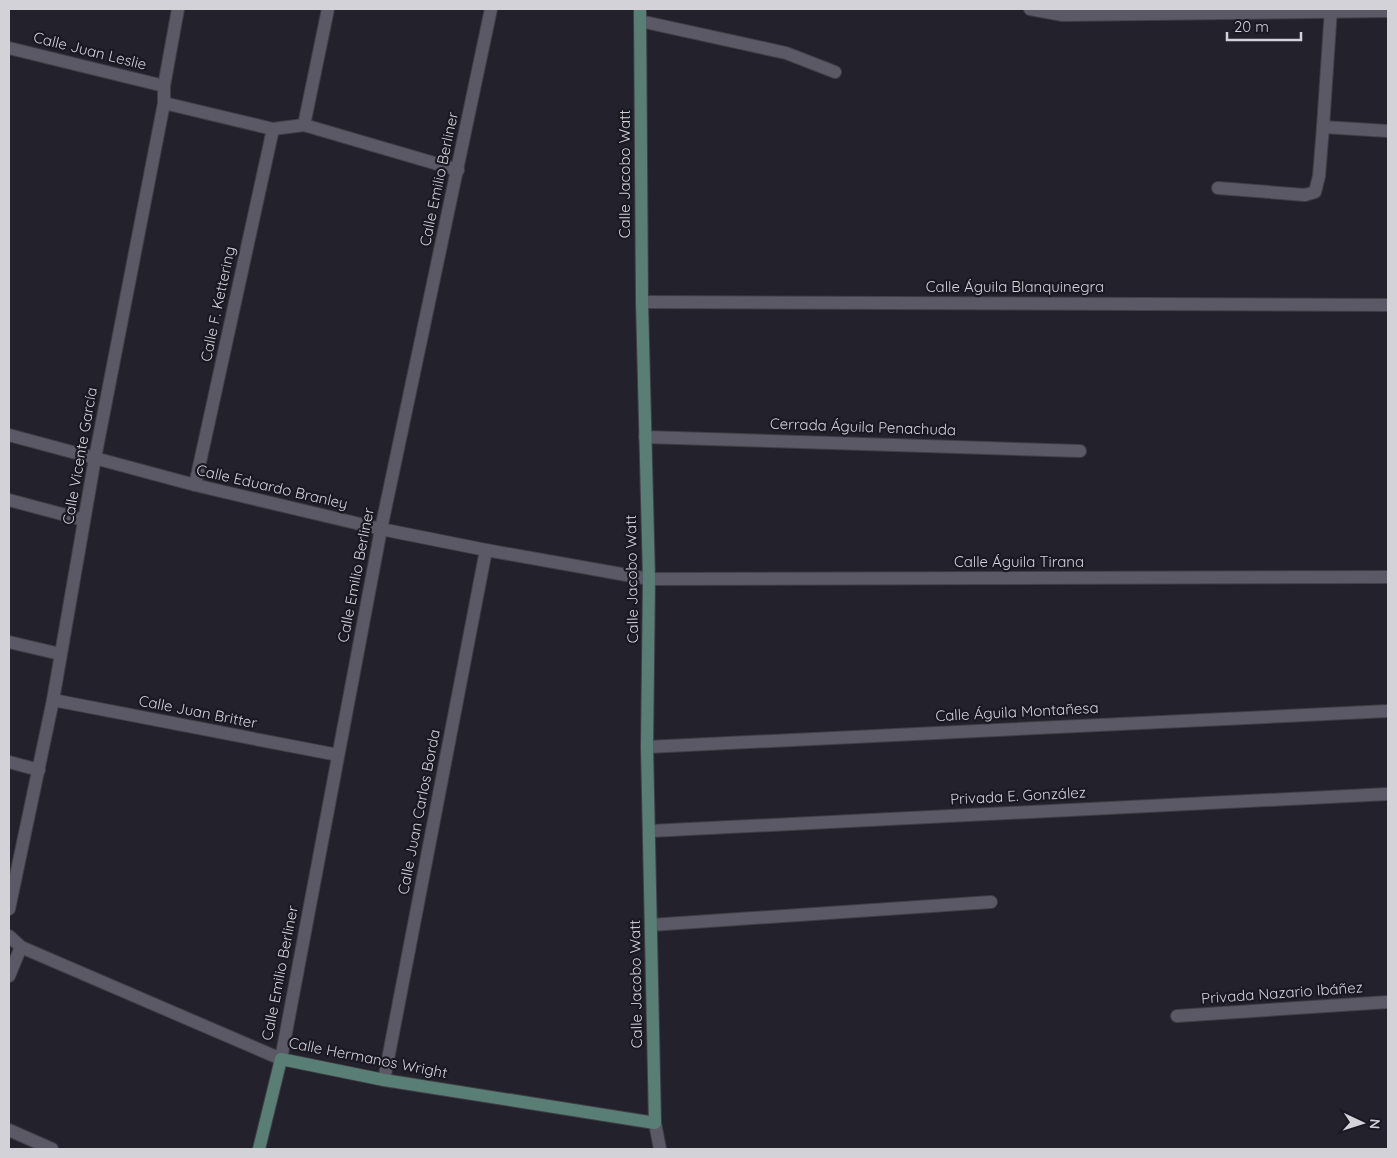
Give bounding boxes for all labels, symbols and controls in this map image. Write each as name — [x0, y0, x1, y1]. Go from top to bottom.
scale bar — [1227, 10, 1301, 42]
text: 20 m — [1234, 17, 1269, 36]
street label: Calle Juan Leslie — [32, 27, 149, 74]
street label: Calle Emilio Berliner — [415, 110, 462, 248]
street label: Calle Jacobo Watt — [615, 110, 634, 238]
street label: Calle F. Kettering — [196, 245, 239, 363]
street label: Calle Águila Blanquinegra — [926, 277, 1104, 296]
street label: Calle Vicente García — [58, 386, 101, 526]
street label: Cerrada Águila Penachuda — [770, 414, 956, 439]
street label: Calle Eduardo Branley — [195, 460, 350, 513]
street label: Calle Emilio Berliner — [333, 506, 378, 644]
street label: Calle Jacobo Watt — [621, 515, 642, 643]
street label: Calle Águila Tirana — [954, 552, 1084, 571]
street label: Calle Juan Britter — [137, 691, 259, 732]
street label: Calle Águila Montañesa — [935, 698, 1099, 725]
street label: Calle Juan Carlos Borda — [393, 728, 444, 896]
street label: Privada E. González — [950, 782, 1086, 809]
street label: Calle Emilio Berliner — [257, 904, 302, 1042]
street label: Calle Jacobo Watt — [625, 920, 646, 1048]
street label: Privada Nazario Ibáñez — [1201, 977, 1363, 1008]
street label: Calle Hermanos Wright — [287, 1033, 449, 1082]
north arrow — [1337, 1098, 1387, 1148]
text: N — [1366, 1118, 1384, 1130]

